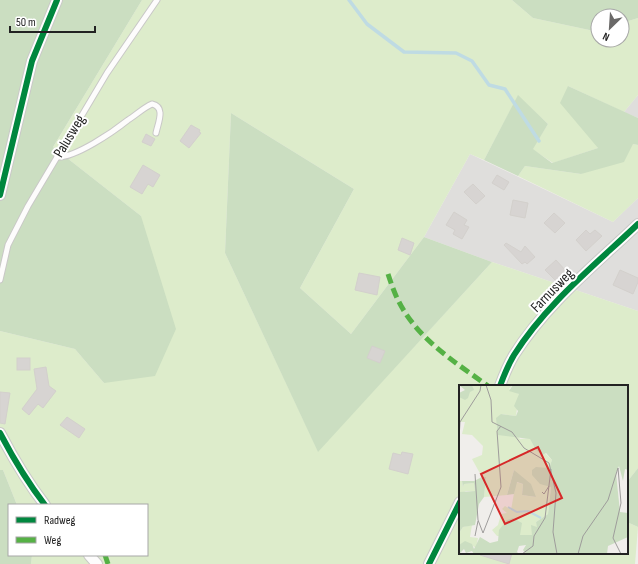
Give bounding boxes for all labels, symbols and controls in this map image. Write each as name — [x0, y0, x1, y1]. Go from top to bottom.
scale bar — [10, 8, 95, 34]
north arrow — [590, 8, 630, 48]
text: 50 m — [16, 15, 36, 30]
text: N — [600, 29, 611, 44]
street label: Palusweg — [49, 111, 90, 161]
street label: Farnusweg — [527, 264, 578, 316]
inset map — [459, 385, 628, 554]
legend — [8, 504, 148, 556]
text: Radweg — [44, 513, 76, 528]
text: Weg — [44, 533, 61, 548]

